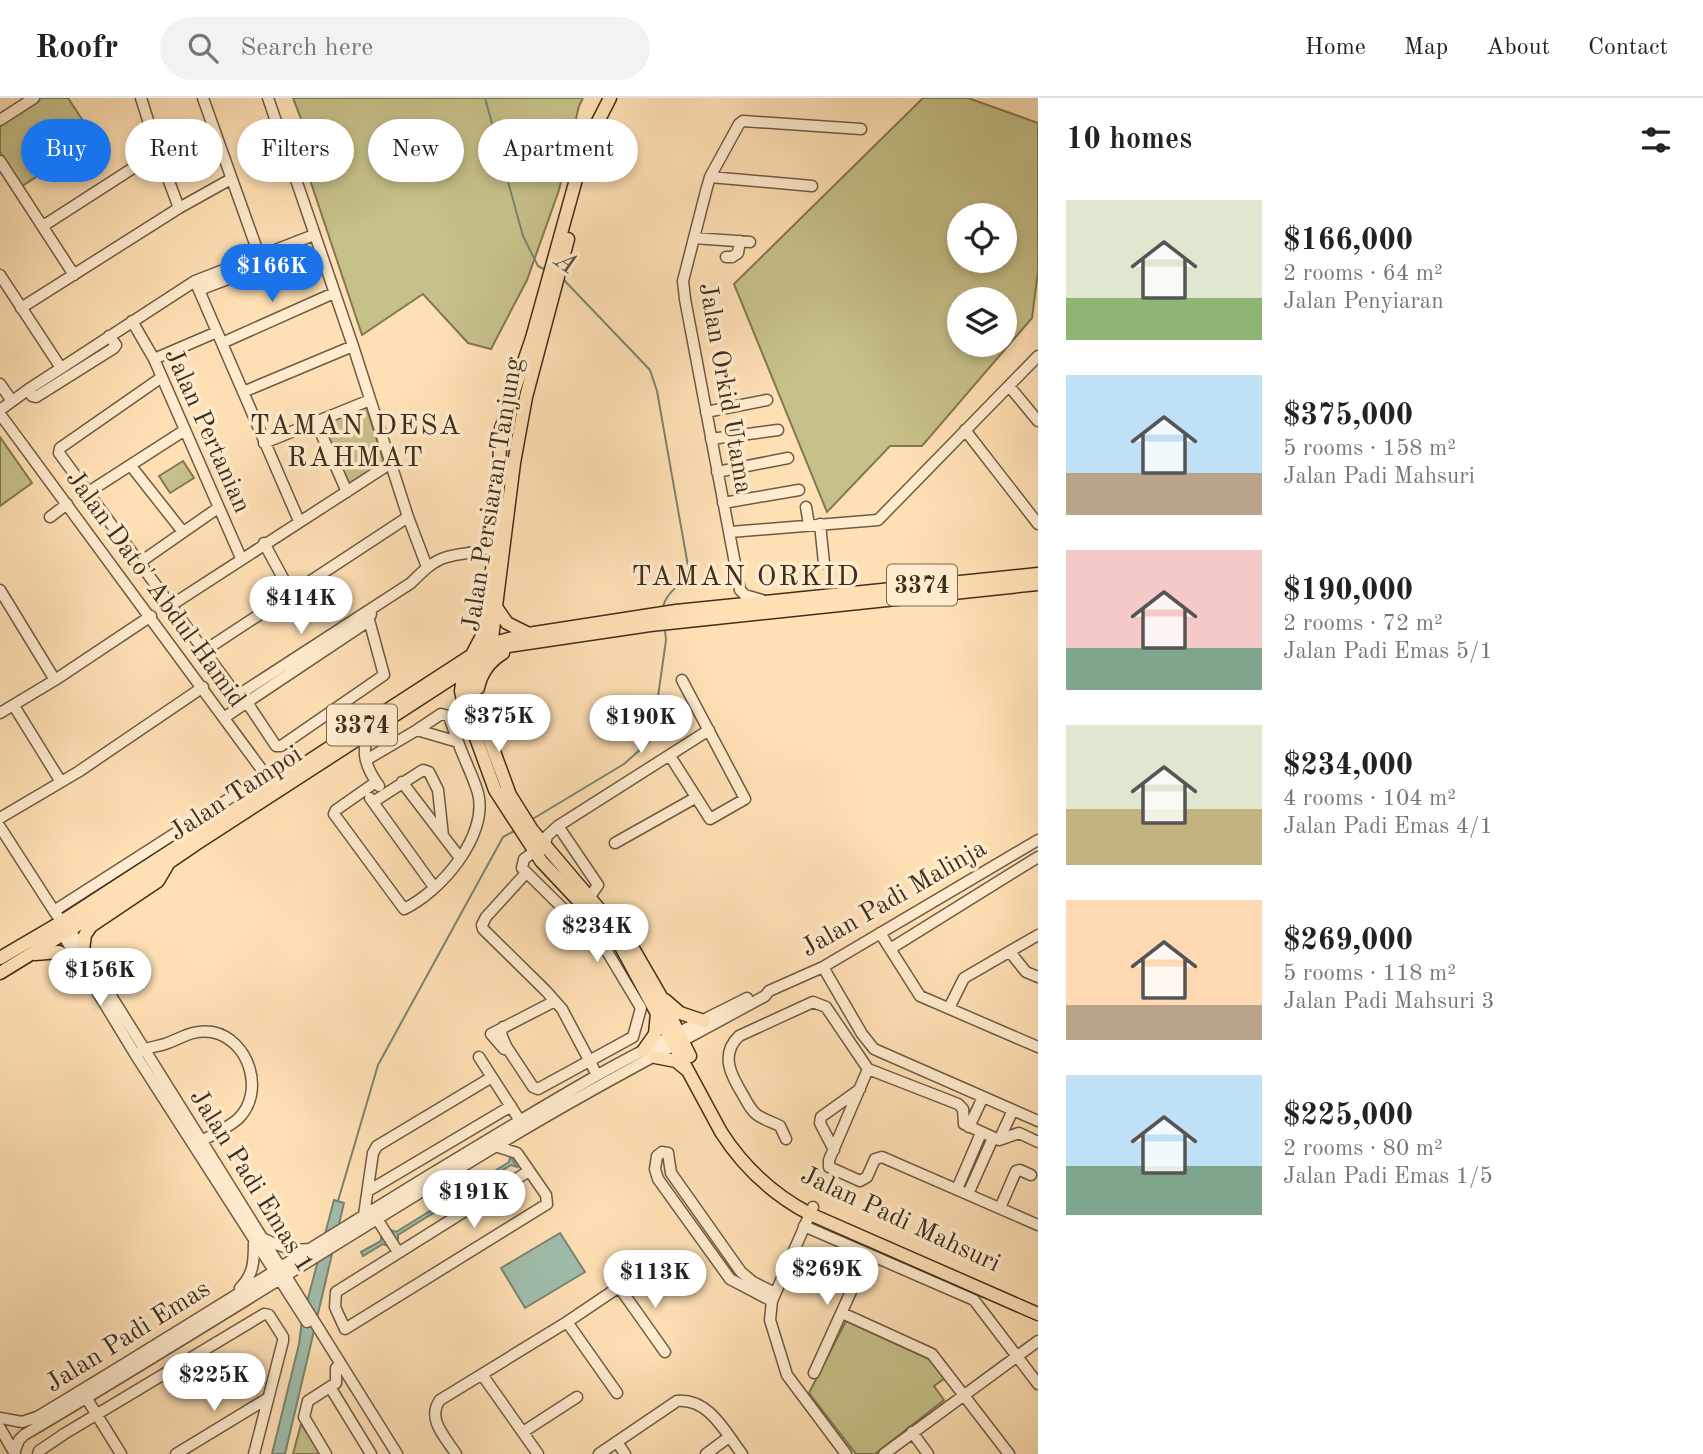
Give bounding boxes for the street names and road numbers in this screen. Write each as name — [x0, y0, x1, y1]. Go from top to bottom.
street label: Jalan Orkid Utama — [694, 281, 756, 496]
street label: Jalan Pertanian — [159, 345, 255, 517]
street label: Jalan Persiaran Tanjung — [458, 355, 528, 633]
street label: Jalan Dato' Abdul Hamid — [61, 466, 250, 713]
road number: 3374 — [887, 564, 957, 606]
road number: 3374 — [327, 704, 397, 746]
street label: Jalan Tampoi — [165, 741, 307, 846]
street label: Jalan Padi Malinja — [797, 835, 991, 962]
street label: Jalan Padi Emas 1 — [185, 1085, 318, 1277]
street label: Jalan Padi Mahsuri — [796, 1162, 1004, 1277]
street label: Jalan Padi Emas — [41, 1276, 215, 1398]

